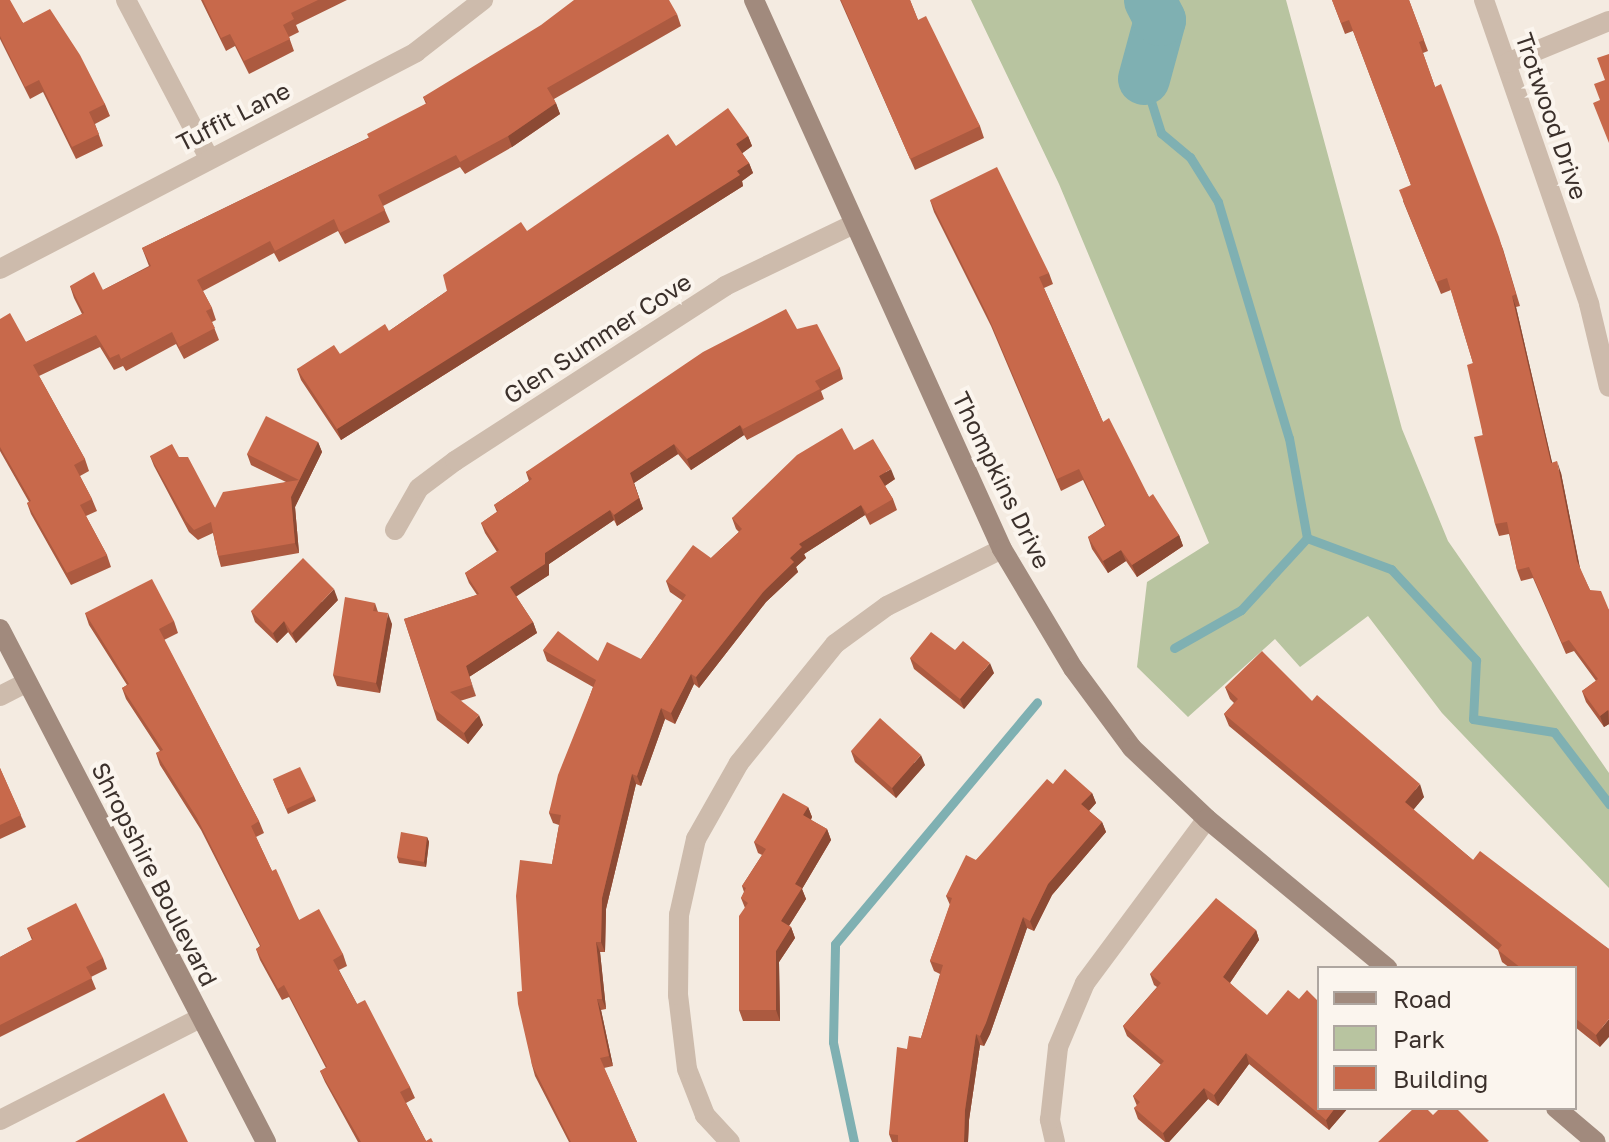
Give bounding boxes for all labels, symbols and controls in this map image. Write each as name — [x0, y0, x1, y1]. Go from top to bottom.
street label: Trotwood Drive — [1510, 29, 1594, 203]
street label: Tuffit Lane — [172, 75, 294, 157]
street label: Glen Summer Cove — [498, 267, 696, 409]
street label: Thompkins Drive — [947, 387, 1057, 573]
street label: Shropshire Boulevard — [86, 757, 224, 991]
legend — [1317, 966, 1577, 1110]
text: Road — [1393, 984, 1452, 1013]
text: Park — [1393, 1024, 1445, 1053]
text: Building — [1393, 1064, 1488, 1093]

